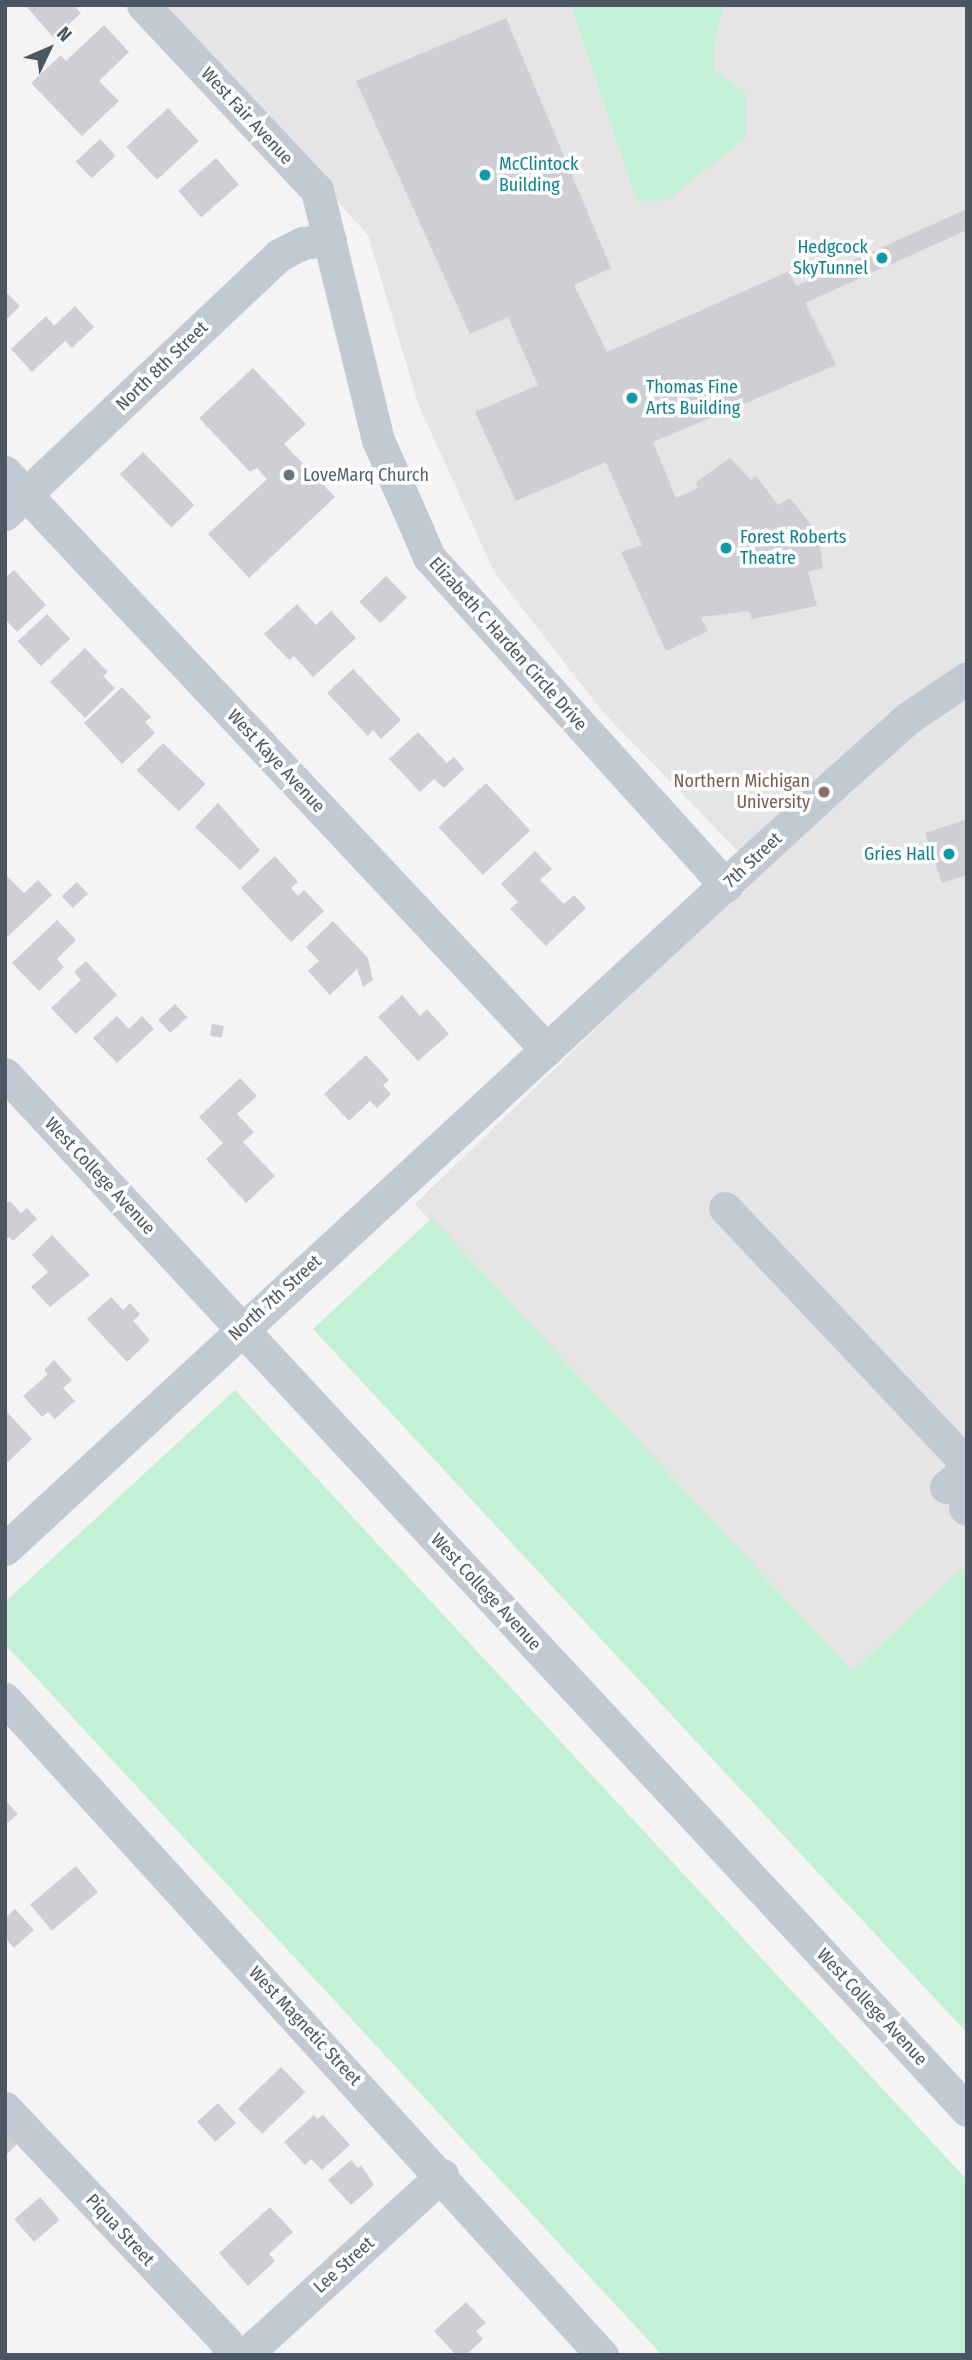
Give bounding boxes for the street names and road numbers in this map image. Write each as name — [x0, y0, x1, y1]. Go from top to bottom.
street label: West Fair Avenue — [197, 63, 297, 169]
street label: North 8th Street — [112, 317, 212, 415]
street label: Elizabeth C Harden Circle Drive — [425, 553, 591, 735]
street label: West Kaye Avenue — [223, 705, 329, 817]
street label: 7th Street — [720, 828, 786, 892]
street label: West College Avenue — [40, 1113, 160, 1239]
street label: North 7th Street — [224, 1251, 326, 1345]
street label: West College Avenue — [426, 1529, 546, 1655]
street label: West College Avenue — [812, 1944, 932, 2070]
street label: West Magnetic Street — [244, 1962, 366, 2090]
street label: Piqua Street — [81, 2190, 159, 2270]
street label: Lee Street — [309, 2232, 379, 2298]

